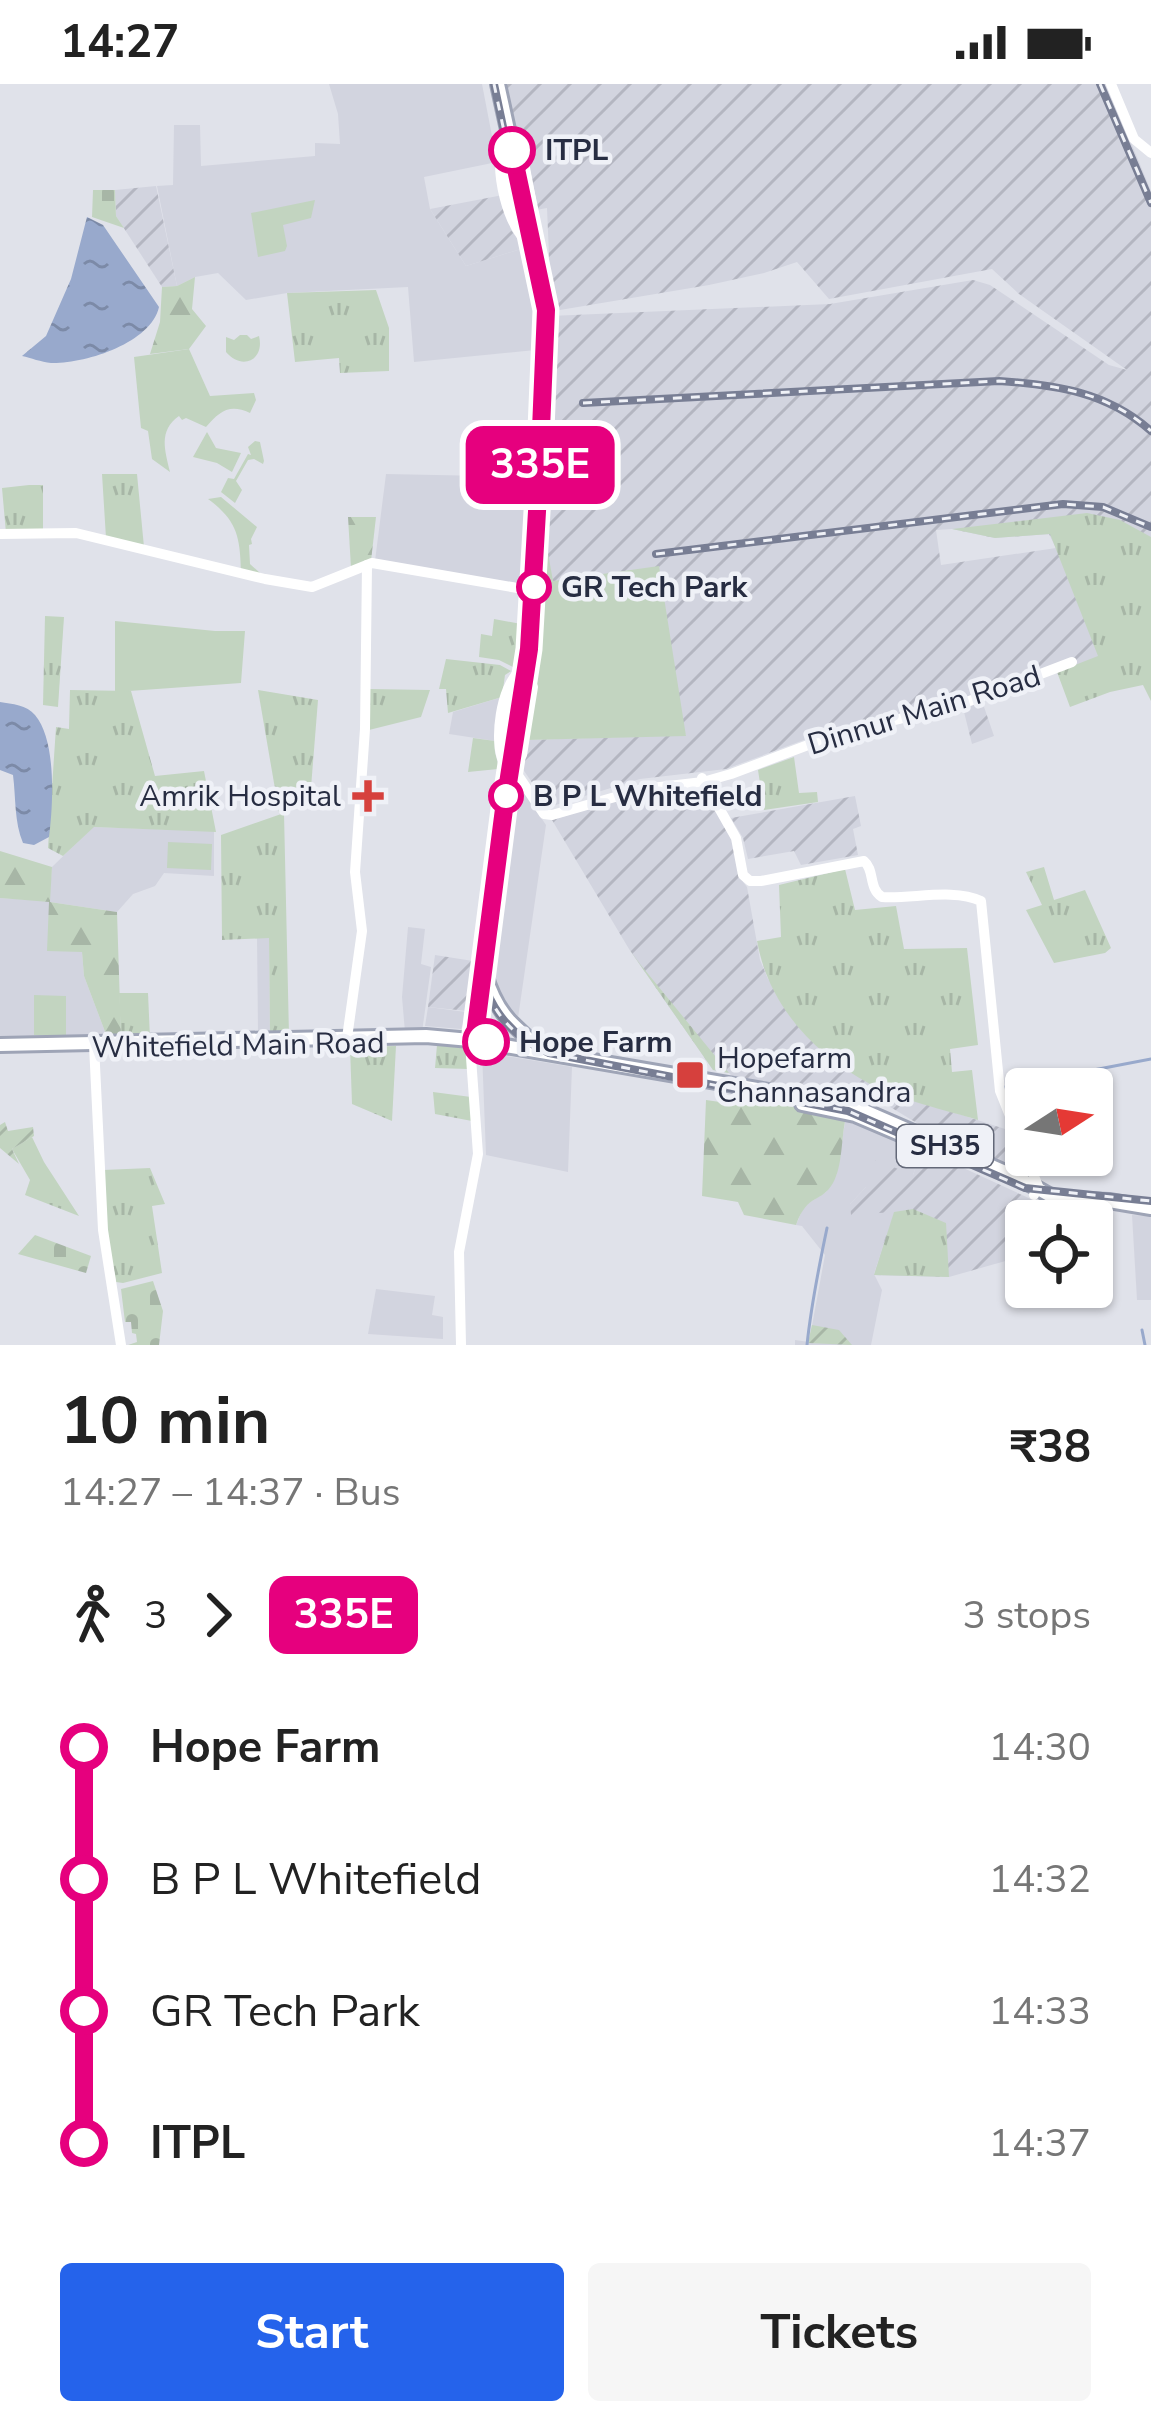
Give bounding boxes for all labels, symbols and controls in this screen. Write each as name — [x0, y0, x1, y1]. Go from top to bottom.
text: 14:27 — [60, 12, 179, 73]
marker: ITPL — [490, 128, 534, 172]
place label: ITPL — [545, 130, 609, 171]
line badge: 335E — [456, 426, 624, 504]
text: 335E — [490, 436, 590, 493]
place label: GR Tech Park — [561, 567, 748, 608]
marker: GR Tech Park — [518, 571, 550, 603]
street label: Dinnur Main Road — [803, 656, 1046, 765]
place label: Amrik Hospital — [139, 776, 341, 817]
place label: B P L Whitefield — [533, 776, 763, 817]
marker: Amrik Hospital — [352, 780, 384, 812]
marker: B P L Whitefield — [490, 780, 522, 812]
marker: Hope Farm — [464, 1020, 508, 1064]
street label: Whitefield Main Road — [91, 1022, 385, 1069]
place label: Hope Farm — [519, 1022, 673, 1063]
place label: Hopefarm Channasandra — [717, 1038, 911, 1113]
marker: Hopefarm Channasandra — [674, 1059, 706, 1091]
north arrow — [1005, 1068, 1113, 1176]
map controls — [1005, 1068, 1113, 1308]
road number: SH35 — [897, 1125, 993, 1167]
button: locate — [1005, 1200, 1113, 1308]
text: 10 min — [60, 1376, 270, 1466]
text: ₹38 — [1010, 1417, 1091, 1478]
text: 14:27 – 14:37 · Bus — [60, 1466, 400, 1519]
icon: walk — [60, 1582, 126, 1648]
icon: forward — [185, 1582, 251, 1648]
text: 335E — [293, 1586, 394, 1643]
text: 3 — [144, 1589, 167, 1642]
text: 3 stops — [962, 1589, 1091, 1642]
text: Hope Farm — [150, 1717, 380, 1778]
text: 14:30 — [989, 1721, 1091, 1774]
text: B P L Whitefield — [150, 1849, 481, 1910]
text: 14:32 — [989, 1853, 1091, 1906]
text: GR Tech Park — [150, 1981, 420, 2042]
text: 14:33 — [989, 1985, 1091, 2038]
text: ITPL — [150, 2113, 245, 2174]
text: 14:37 — [989, 2117, 1091, 2170]
button: Start — [60, 2263, 564, 2401]
button: Tickets — [588, 2263, 1091, 2401]

